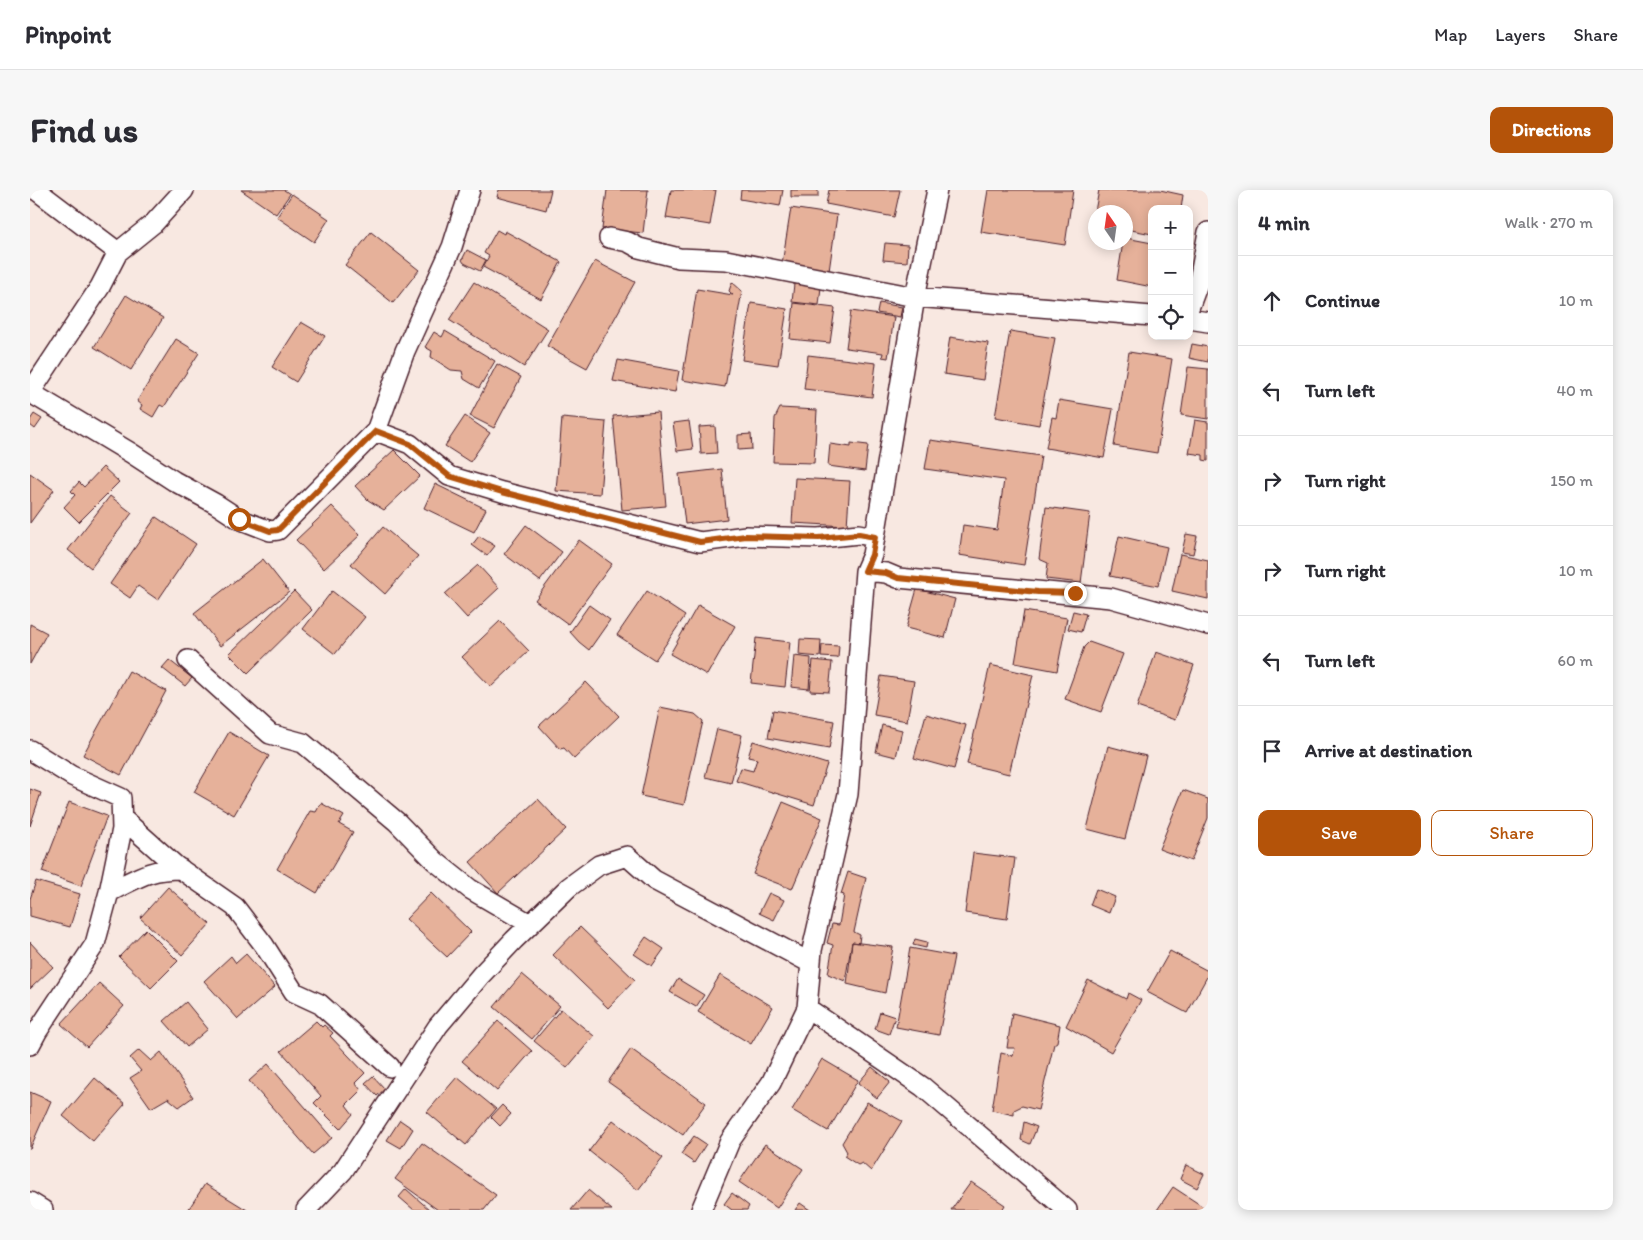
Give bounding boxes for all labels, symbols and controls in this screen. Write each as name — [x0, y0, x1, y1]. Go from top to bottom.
text: Pinpoint — [25, 20, 111, 49]
text: Map — [1434, 24, 1467, 46]
text: Layers — [1495, 24, 1545, 46]
text: Share — [1573, 24, 1618, 46]
button: Directions — [1490, 107, 1613, 153]
text: Find us — [30, 109, 138, 151]
north arrow — [1088, 205, 1133, 250]
map controls — [1148, 205, 1193, 340]
button: + — [1148, 205, 1193, 250]
text: 4 min — [1258, 210, 1310, 235]
text: Walk · 270 m — [1505, 213, 1593, 232]
button: − — [1148, 250, 1193, 295]
icon: ahead — [1258, 287, 1286, 315]
text: Continue — [1305, 289, 1380, 312]
text: 10 m — [1559, 291, 1593, 310]
button: locate — [1148, 295, 1193, 340]
icon: left — [1258, 377, 1286, 405]
text: Turn left — [1305, 379, 1375, 402]
text: 40 m — [1556, 381, 1593, 400]
icon: right — [1258, 467, 1286, 495]
text: Turn right — [1305, 469, 1386, 492]
text: 150 m — [1550, 471, 1593, 490]
route start — [228, 508, 251, 531]
icon: right — [1258, 557, 1286, 585]
text: Turn right — [1305, 559, 1386, 582]
text: 10 m — [1559, 561, 1593, 580]
route end — [1064, 582, 1087, 605]
icon: left — [1258, 647, 1286, 675]
text: Turn left — [1305, 649, 1375, 672]
text: 60 m — [1558, 651, 1593, 670]
icon: arrive — [1258, 737, 1286, 765]
text: Arrive at destination — [1305, 739, 1472, 762]
button: Save — [1258, 810, 1421, 856]
button: Share — [1431, 810, 1593, 856]

